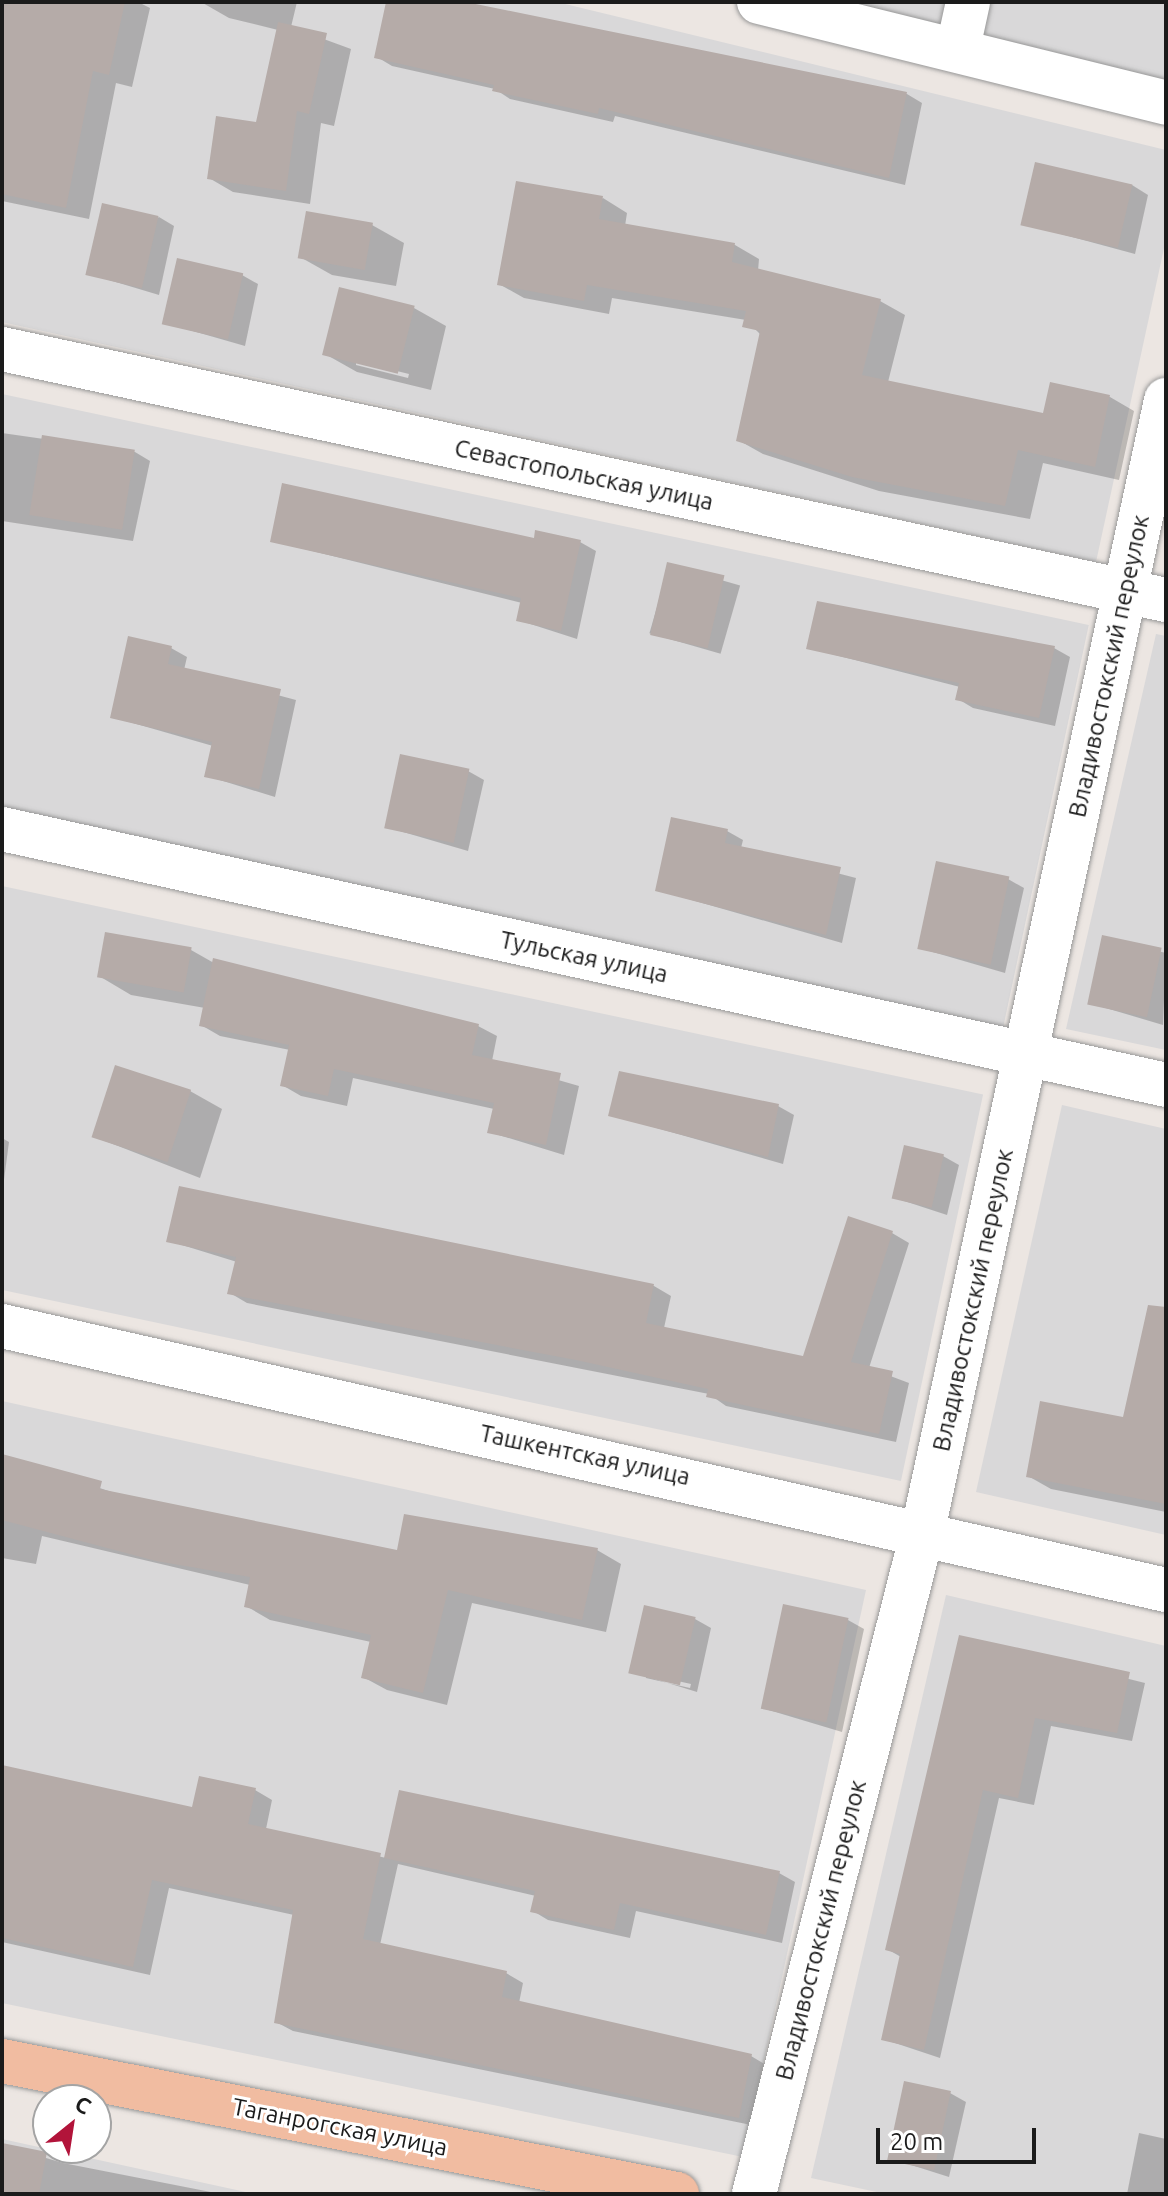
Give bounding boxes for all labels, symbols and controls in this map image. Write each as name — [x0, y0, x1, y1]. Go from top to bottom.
street label: Севастопольская улица — [452, 433, 716, 517]
street label: Владивостокский переулок — [1063, 512, 1155, 820]
street label: Тульская улица — [498, 925, 670, 989]
street label: Владивостокский переулок — [927, 1146, 1019, 1454]
street label: Ташкентская улица — [477, 1419, 693, 1491]
street label: Владивостокский переулок — [770, 1777, 872, 2083]
north arrow — [32, 2084, 112, 2164]
text: С — [71, 2090, 96, 2119]
street label: Таганрогская улица — [230, 2092, 450, 2162]
scale bar — [880, 2112, 1040, 2162]
text: 20 m — [890, 2128, 943, 2155]

